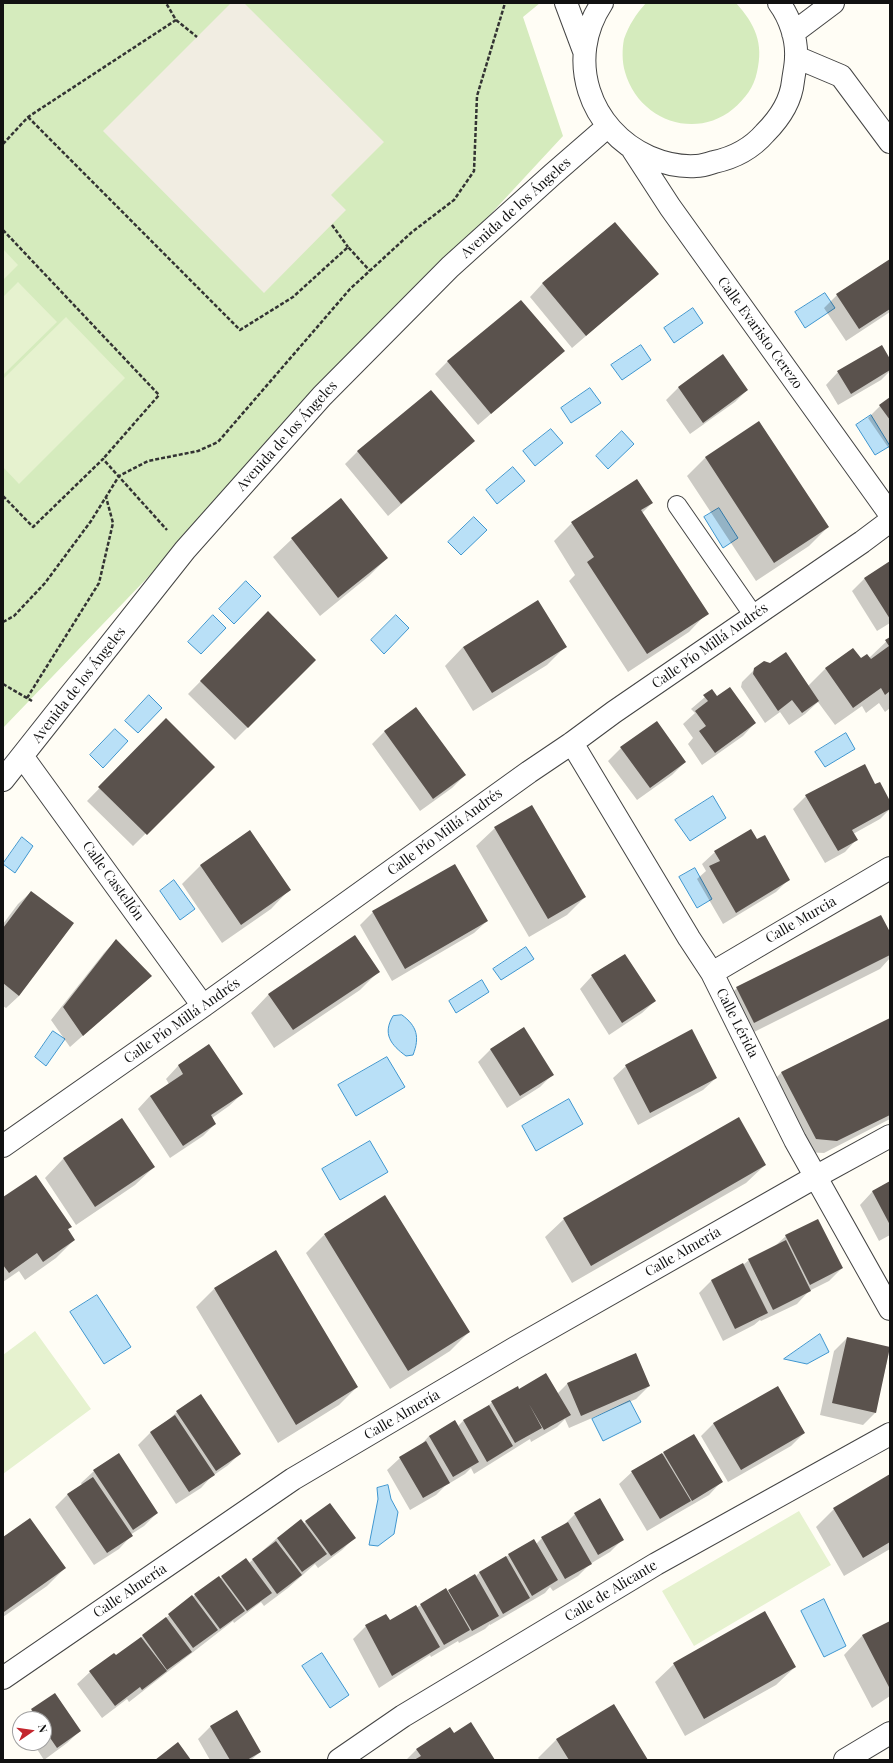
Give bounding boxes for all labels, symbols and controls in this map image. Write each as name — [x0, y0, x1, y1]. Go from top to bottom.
street label: Avenida de los Ángeles — [458, 154, 574, 262]
street label: Calle Evaristo Cerezo — [714, 274, 806, 392]
street label: Avenida de los Ángeles — [233, 378, 341, 494]
street label: Calle Pío Millá Andrés — [649, 600, 771, 692]
street label: Avenida de los Ángeles — [29, 624, 129, 746]
street label: Calle Pío Millá Andrés — [384, 785, 506, 879]
street label: Calle Castellón — [79, 838, 147, 924]
street label: Calle Murcia — [763, 893, 839, 947]
street label: Calle Pío Millá Andrés — [121, 975, 243, 1067]
street label: Calle Lérida — [712, 985, 762, 1061]
street label: Calle Almería — [642, 1224, 724, 1280]
street label: Calle Almería — [361, 1387, 443, 1443]
street label: Calle de Alicante — [562, 1557, 660, 1625]
street label: Calle Almería — [90, 1560, 170, 1622]
north arrow — [12, 1711, 52, 1751]
text: N — [35, 1723, 51, 1734]

